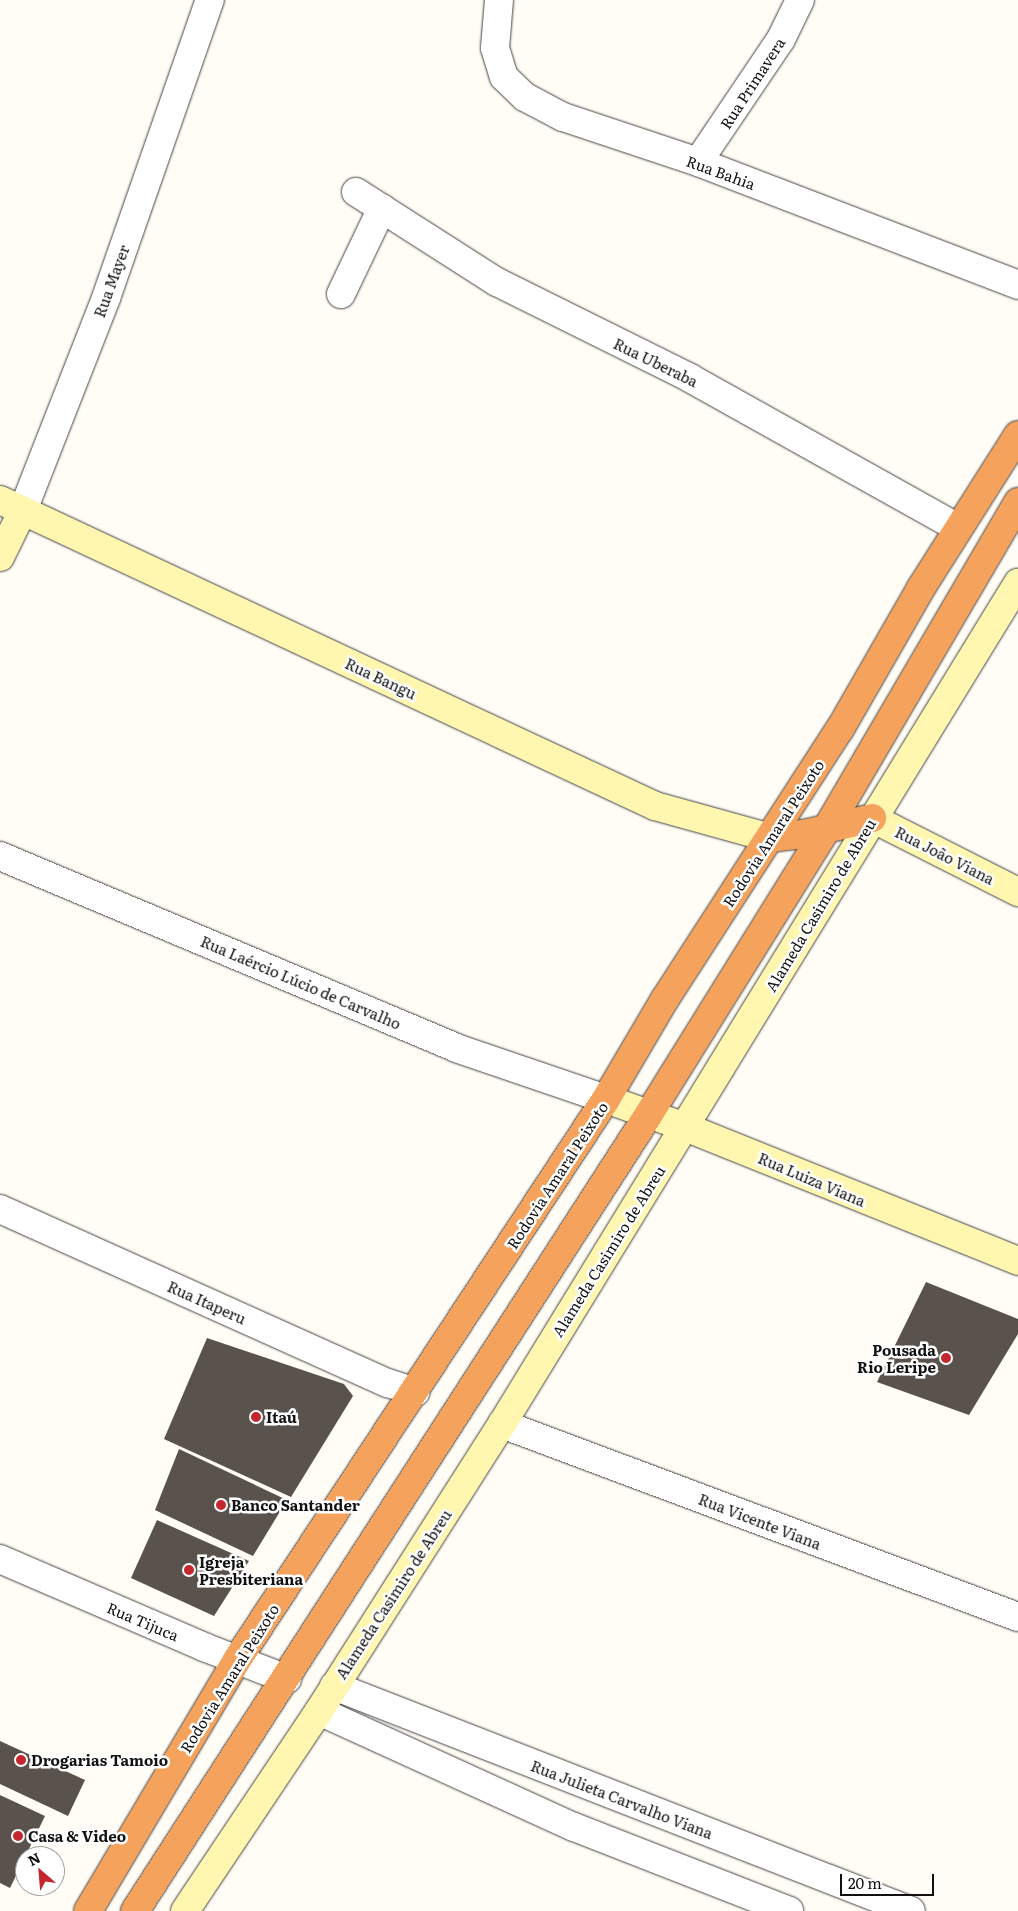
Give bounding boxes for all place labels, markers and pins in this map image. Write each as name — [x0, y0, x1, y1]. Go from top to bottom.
place label: Pousada Rio Leripe — [857, 1340, 936, 1375]
marker: Pousada Rio Leripe — [940, 1352, 952, 1364]
place label: Itaú — [266, 1408, 297, 1426]
marker: Itaú — [250, 1411, 262, 1423]
place label: Banco Santander — [231, 1496, 360, 1514]
marker: Banco Santander — [215, 1499, 227, 1511]
place label: Igreja Presbiteriana — [199, 1552, 303, 1587]
marker: Igreja Presbiteriana — [183, 1564, 195, 1576]
place label: Drogarias Tamoio — [31, 1751, 168, 1769]
marker: Drogarias Tamoio — [15, 1754, 27, 1766]
place label: Casa & Video — [28, 1827, 126, 1845]
marker: Casa & Video — [12, 1830, 24, 1842]

